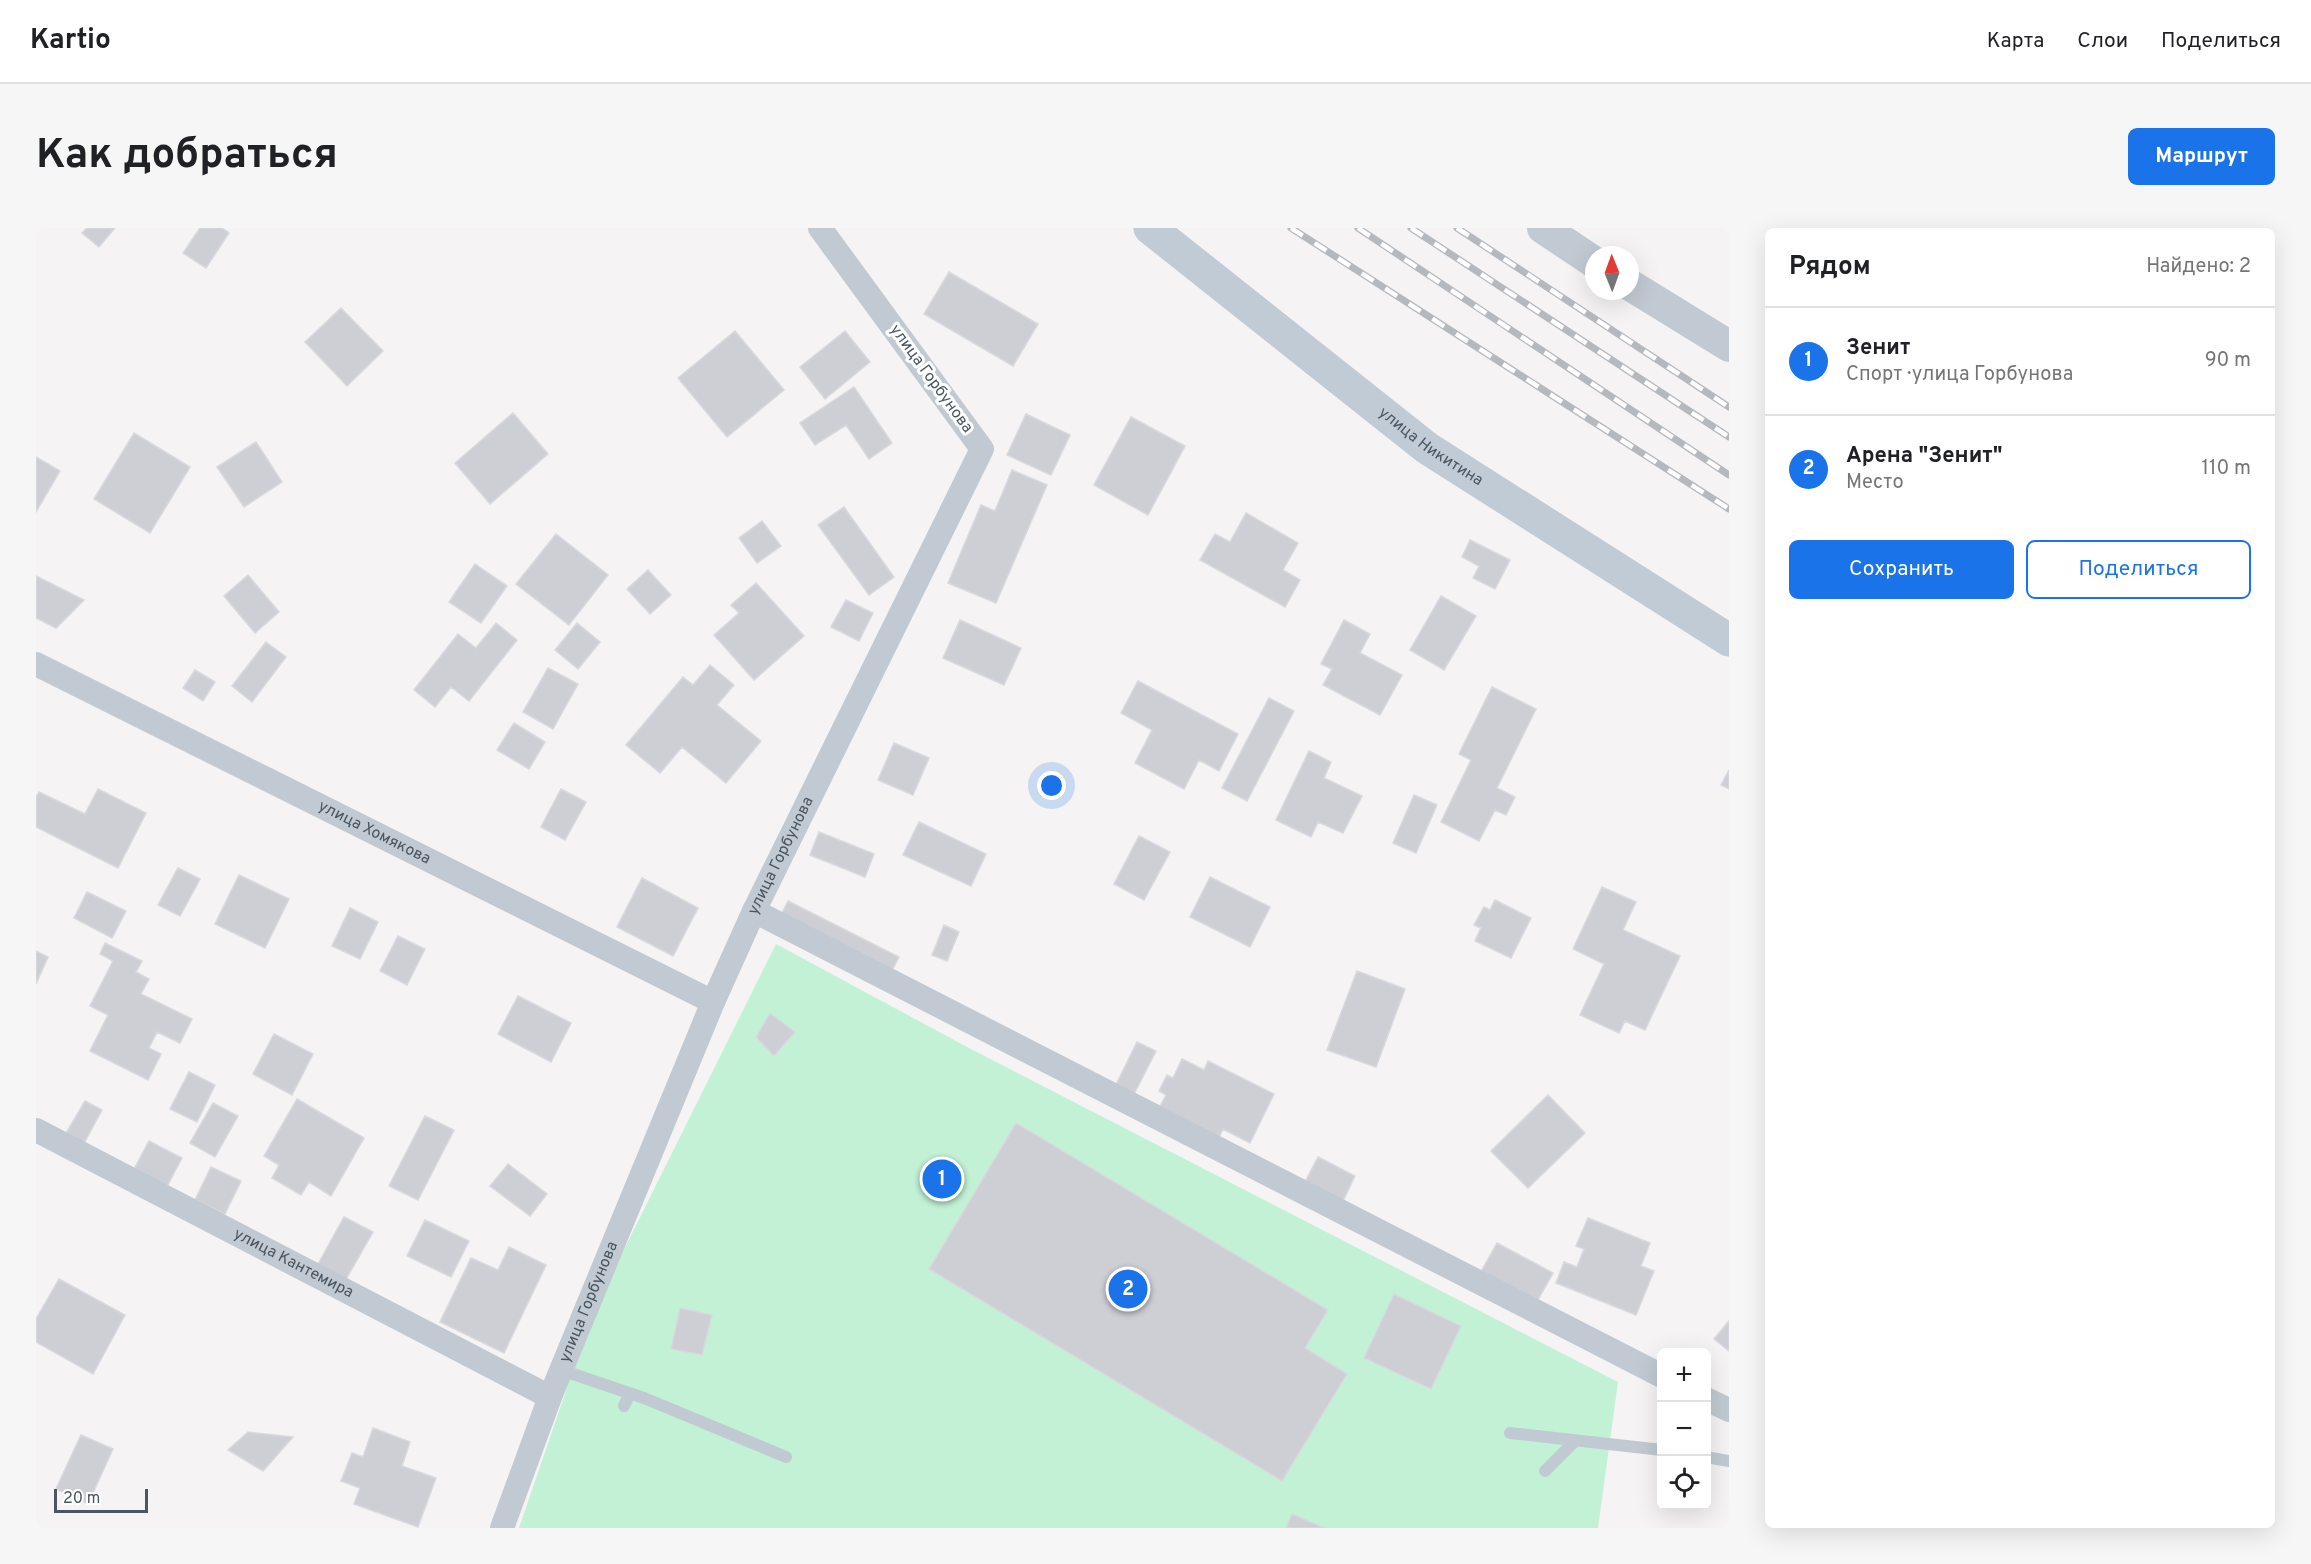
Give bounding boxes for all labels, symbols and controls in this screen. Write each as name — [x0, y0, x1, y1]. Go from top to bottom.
text: Kartio — [30, 23, 111, 59]
text: Карта — [1987, 28, 2044, 55]
text: Слои — [2077, 28, 2128, 55]
text: Поделиться — [2161, 28, 2281, 55]
button: Маршрут — [2128, 128, 2275, 185]
text: Как добраться — [36, 130, 338, 183]
north arrow — [1585, 246, 1639, 300]
text: Рядом — [1789, 251, 1871, 284]
text: Найдено: 2 — [2146, 254, 2251, 280]
street label: улица Горбунова — [885, 321, 977, 437]
text: Зенит — [1846, 335, 1910, 362]
text: 1 — [1805, 348, 1813, 374]
text: 90 m — [2205, 348, 2251, 374]
text: Спорт · улица Горбунова — [1846, 362, 2073, 388]
street label: улица Никитина — [1374, 403, 1487, 491]
text: Арена "Зенит" — [1846, 443, 2002, 470]
text: 2 — [1802, 456, 1815, 482]
text: 110 m — [2202, 456, 2251, 482]
text: Место — [1846, 470, 1904, 496]
button: Сохранить — [1789, 540, 2014, 599]
button: Поделиться — [2026, 540, 2251, 599]
your location — [1037, 771, 1066, 800]
street label: улица Горбунова — [744, 794, 819, 918]
street label: улица Хомякова — [315, 796, 434, 869]
pin: 1 — [922, 1156, 962, 1202]
street label: улица Кантемира — [230, 1224, 357, 1303]
street label: улица Горбунова — [555, 1239, 623, 1366]
pin: 2 — [1108, 1266, 1148, 1312]
map controls — [1657, 1348, 1711, 1510]
button: + — [1657, 1348, 1711, 1402]
button: − — [1657, 1402, 1711, 1456]
button: locate — [1657, 1456, 1711, 1510]
scale bar — [54, 1486, 148, 1514]
text: 20 m — [63, 1489, 100, 1509]

